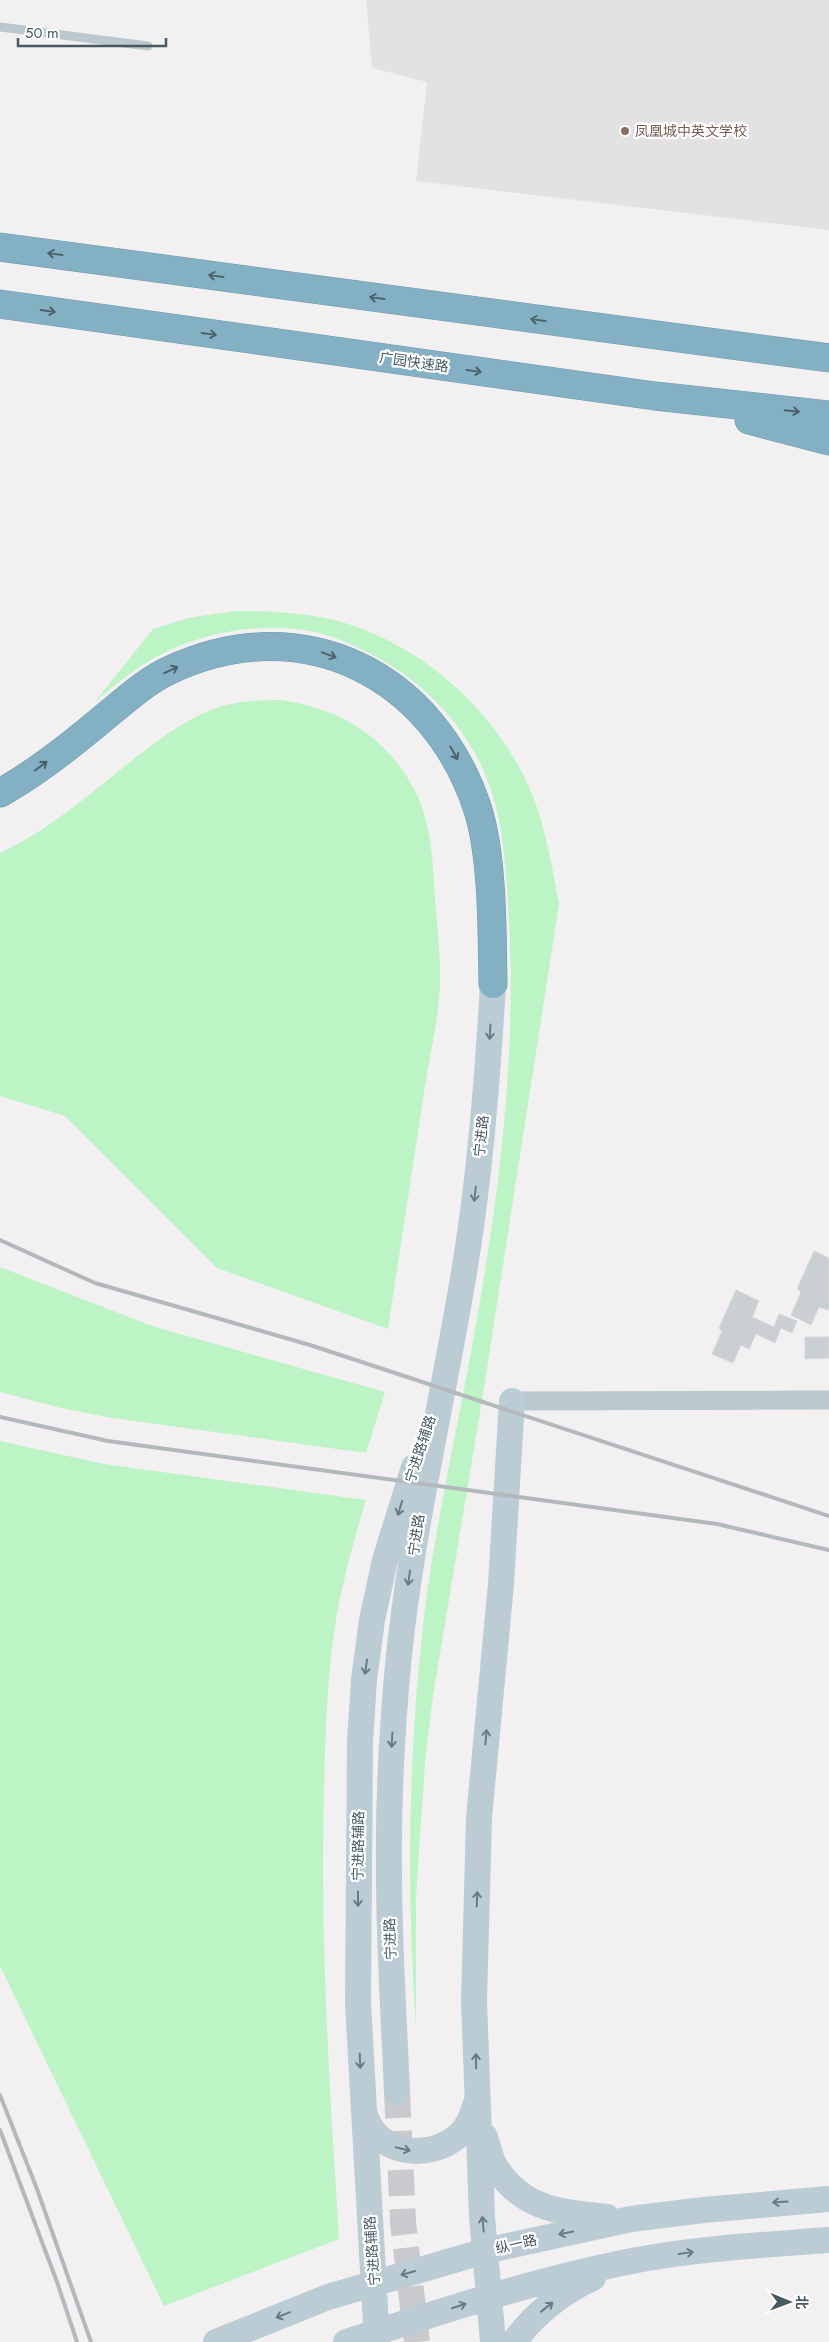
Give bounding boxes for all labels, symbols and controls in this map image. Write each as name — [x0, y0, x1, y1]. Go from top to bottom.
scale bar — [18, 15, 165, 47]
text: 50 m — [25, 22, 59, 44]
place label: 凤凰城中英文学校 — [635, 121, 747, 141]
marker: 凤凰城中英文学校 — [619, 125, 631, 137]
one-way arrow — [47, 249, 63, 259]
one-way arrow — [208, 271, 224, 281]
one-way arrow — [369, 293, 385, 303]
one-way arrow — [40, 306, 56, 316]
one-way arrow — [530, 315, 546, 325]
one-way arrow — [201, 329, 217, 339]
street label: 广园快速路 — [378, 347, 450, 377]
one-way arrow — [466, 366, 482, 376]
one-way arrow — [783, 406, 799, 416]
one-way arrow — [321, 651, 336, 660]
one-way arrow — [163, 665, 178, 674]
one-way arrow — [449, 746, 459, 760]
one-way arrow — [34, 760, 47, 771]
one-way arrow — [485, 1024, 494, 1040]
street label: 宁进路 — [469, 1114, 493, 1158]
one-way arrow — [470, 1186, 480, 1202]
street label: 宁进路辅路 — [400, 1413, 440, 1485]
one-way arrow — [395, 1500, 405, 1516]
street label: 宁进路 — [403, 1513, 429, 1557]
one-way arrow — [404, 1570, 414, 1586]
one-way arrow — [361, 1658, 371, 1674]
one-way arrow — [481, 1729, 491, 1745]
one-way arrow — [388, 1732, 397, 1748]
street label: 宁进路辅路 — [347, 1811, 369, 1881]
one-way arrow — [353, 1891, 362, 1907]
one-way arrow — [472, 1891, 481, 1907]
street label: 宁进路 — [379, 1918, 401, 1960]
one-way arrow — [356, 2053, 365, 2069]
one-way arrow — [471, 2054, 481, 2070]
one-way arrow — [394, 2145, 410, 2154]
one-way arrow — [773, 2198, 789, 2207]
street label: 宁进路辅路 — [360, 2215, 384, 2287]
one-way arrow — [478, 2216, 487, 2232]
one-way arrow — [558, 2229, 574, 2238]
street label: 纵一路 — [493, 2230, 539, 2258]
one-way arrow — [678, 2248, 694, 2258]
one-way arrow — [401, 2269, 417, 2278]
north arrow — [764, 2277, 814, 2327]
text: 北 — [792, 2295, 812, 2309]
one-way arrow — [451, 2300, 467, 2310]
one-way arrow — [540, 2302, 553, 2313]
one-way arrow — [276, 2311, 291, 2320]

